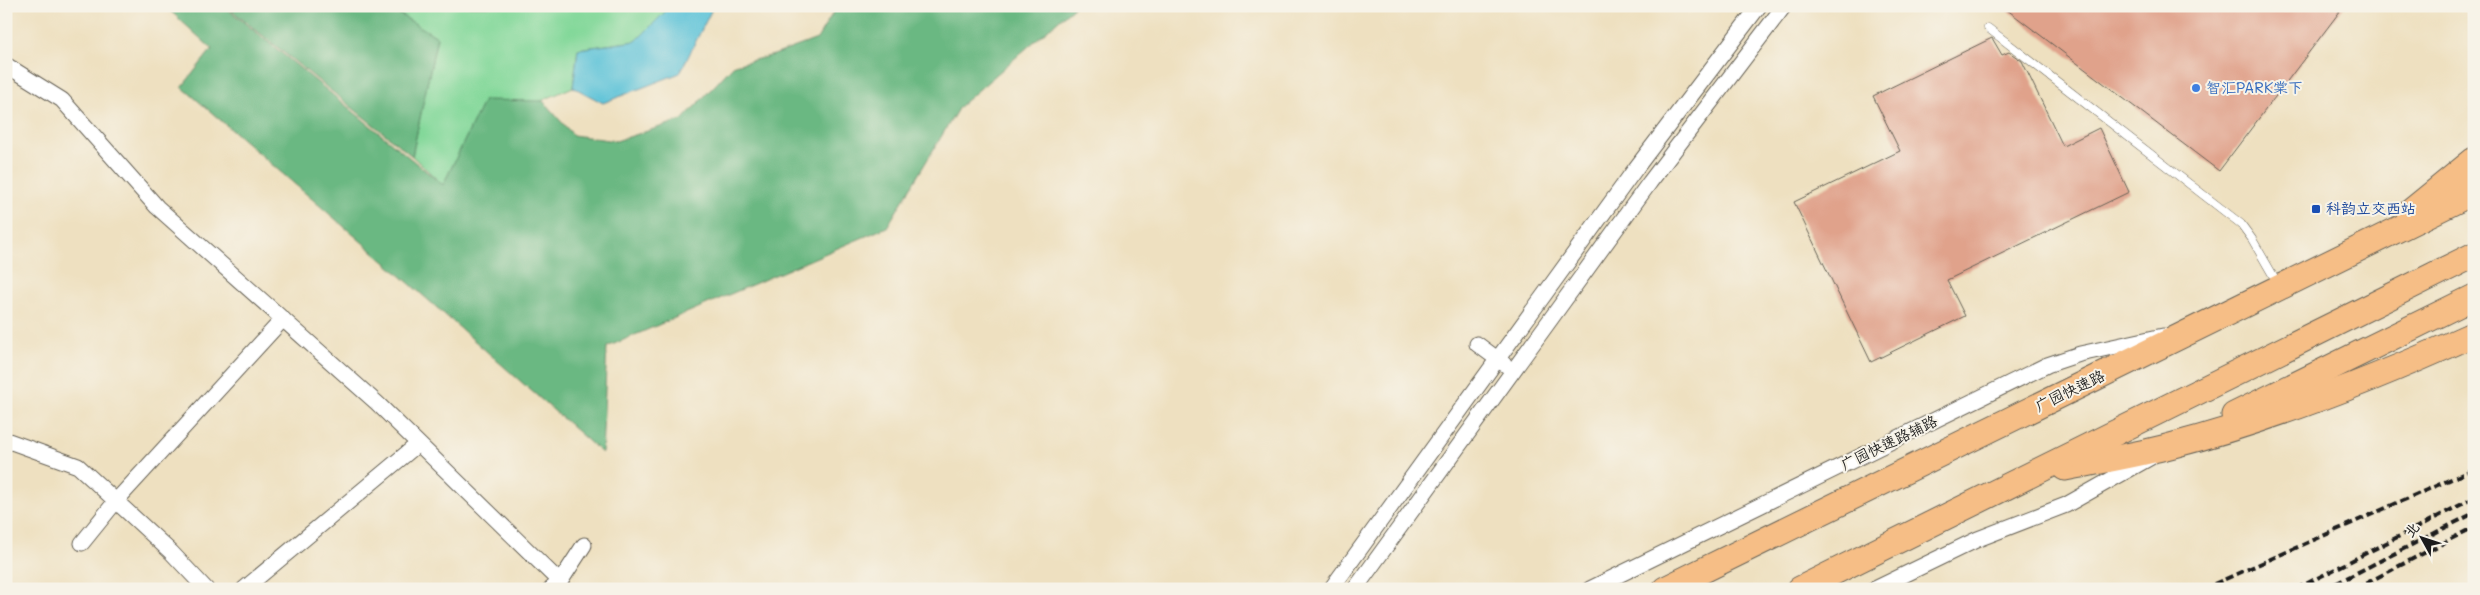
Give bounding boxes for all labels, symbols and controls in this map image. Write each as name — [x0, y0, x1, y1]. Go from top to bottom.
place label: 智汇PARK棠下 — [2206, 77, 2303, 97]
marker: 智汇PARK棠下 — [2190, 82, 2202, 94]
place label: 科韵立交西站 — [2326, 198, 2416, 218]
marker: 科韵立交西站 — [2310, 203, 2322, 215]
street label: 广园快速路 — [2031, 365, 2108, 416]
street label: 广园快速路辅路 — [1837, 410, 1940, 474]
north arrow — [2398, 512, 2448, 562]
text: 北 — [2400, 518, 2423, 541]

